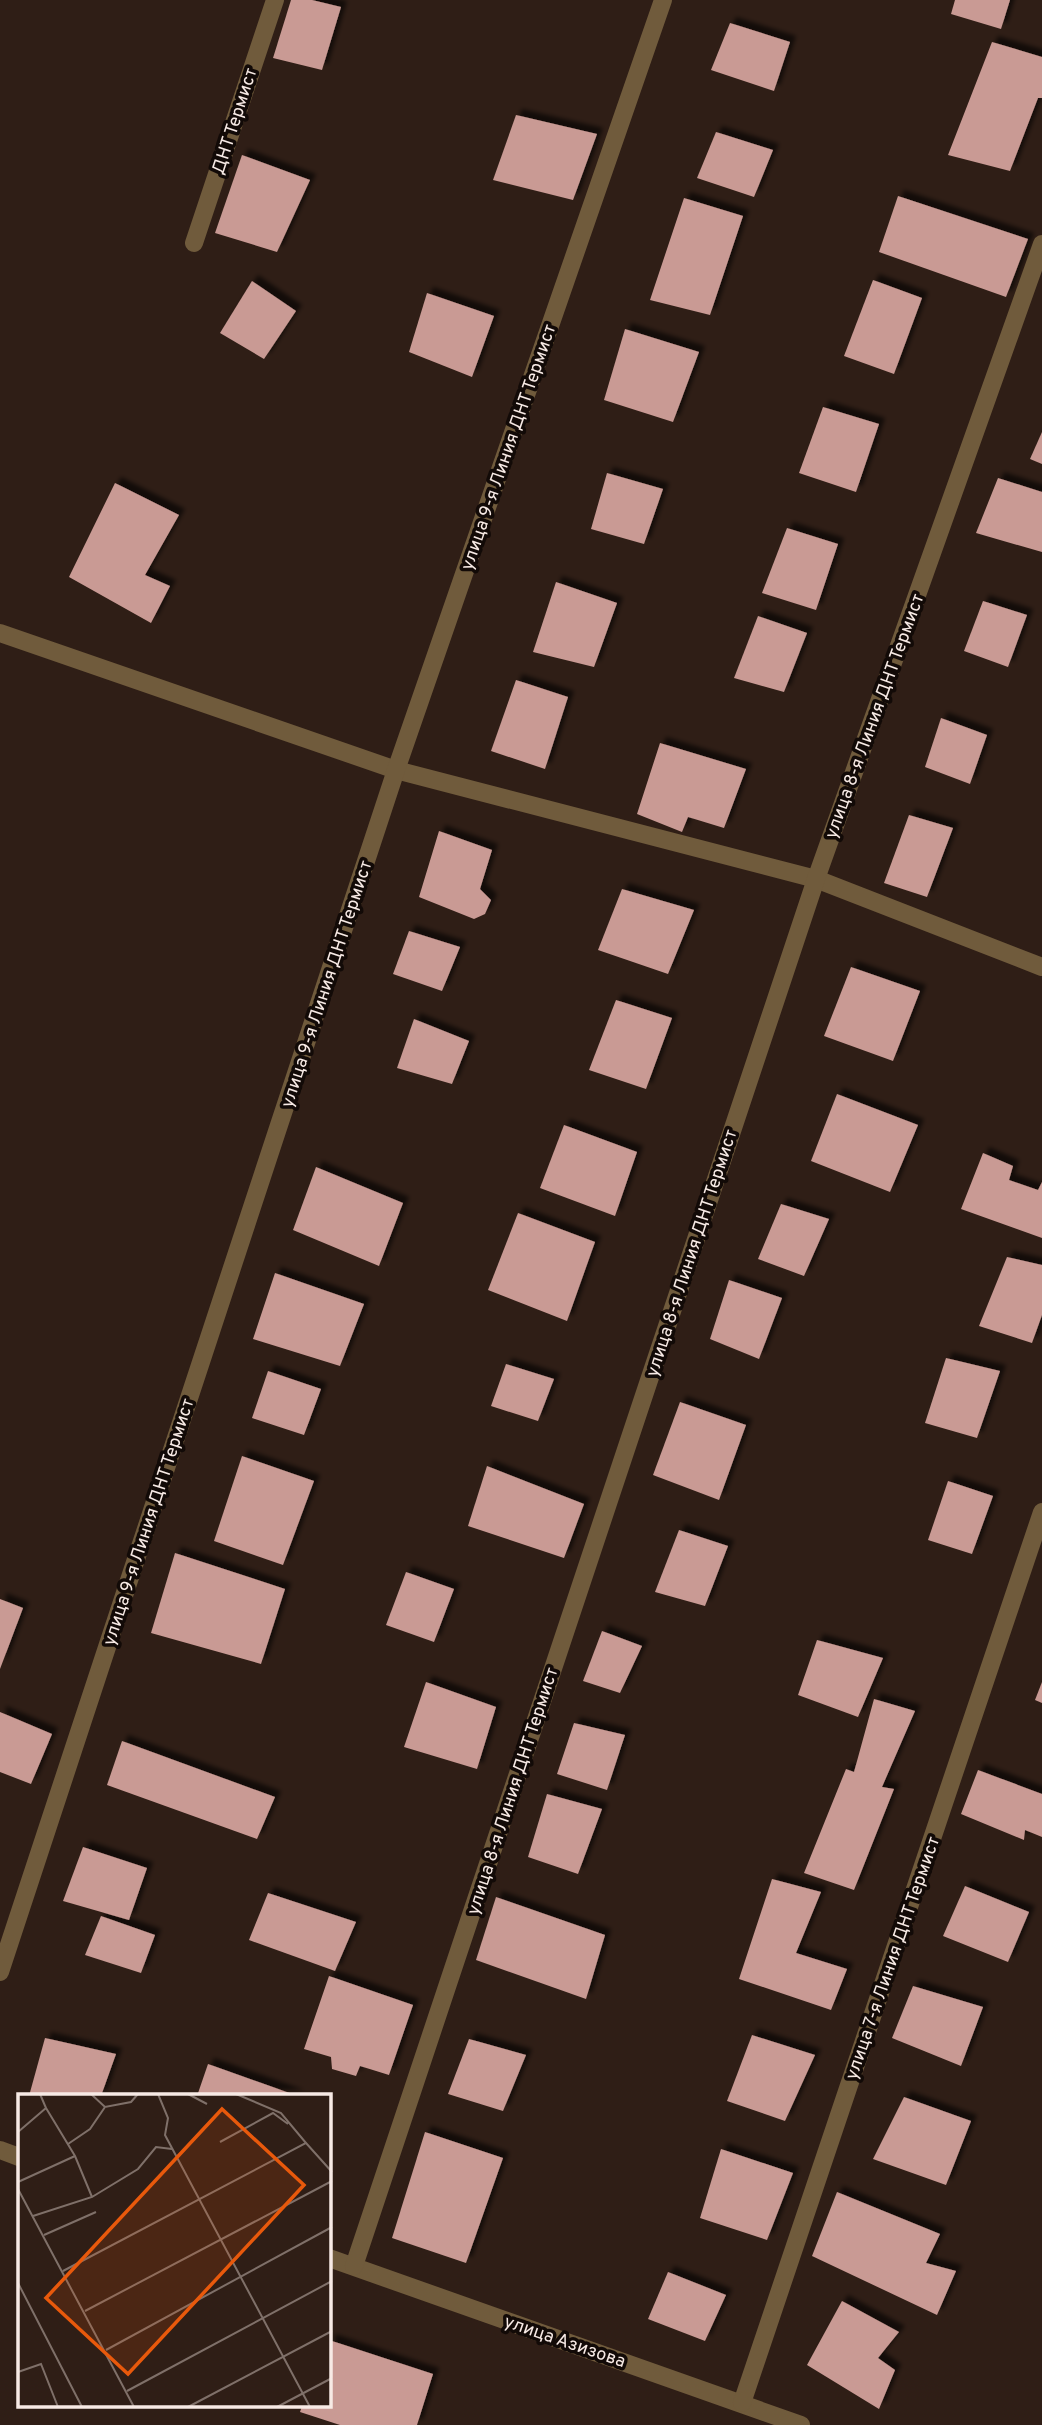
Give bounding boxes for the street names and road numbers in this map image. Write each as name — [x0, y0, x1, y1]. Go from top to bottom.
street label: ДНТ Термист — [207, 65, 263, 178]
street label: улица 9-я Линия ДНТ Термист — [456, 321, 562, 574]
street label: улица 8-я Линия ДНТ Термист — [820, 591, 930, 842]
street label: улица 9-я Линия ДНТ Термист — [277, 858, 378, 1111]
street label: улица 8-я Линия ДНТ Термист — [641, 1127, 743, 1380]
street label: улица 9-я Линия ДНТ Термист — [99, 1396, 200, 1649]
street label: улица 8-я Линия ДНТ Термист — [462, 1665, 564, 1918]
street label: улица 7-я Линия ДНТ Термист — [841, 1834, 946, 2083]
street label: улица Азизова — [501, 2311, 628, 2374]

